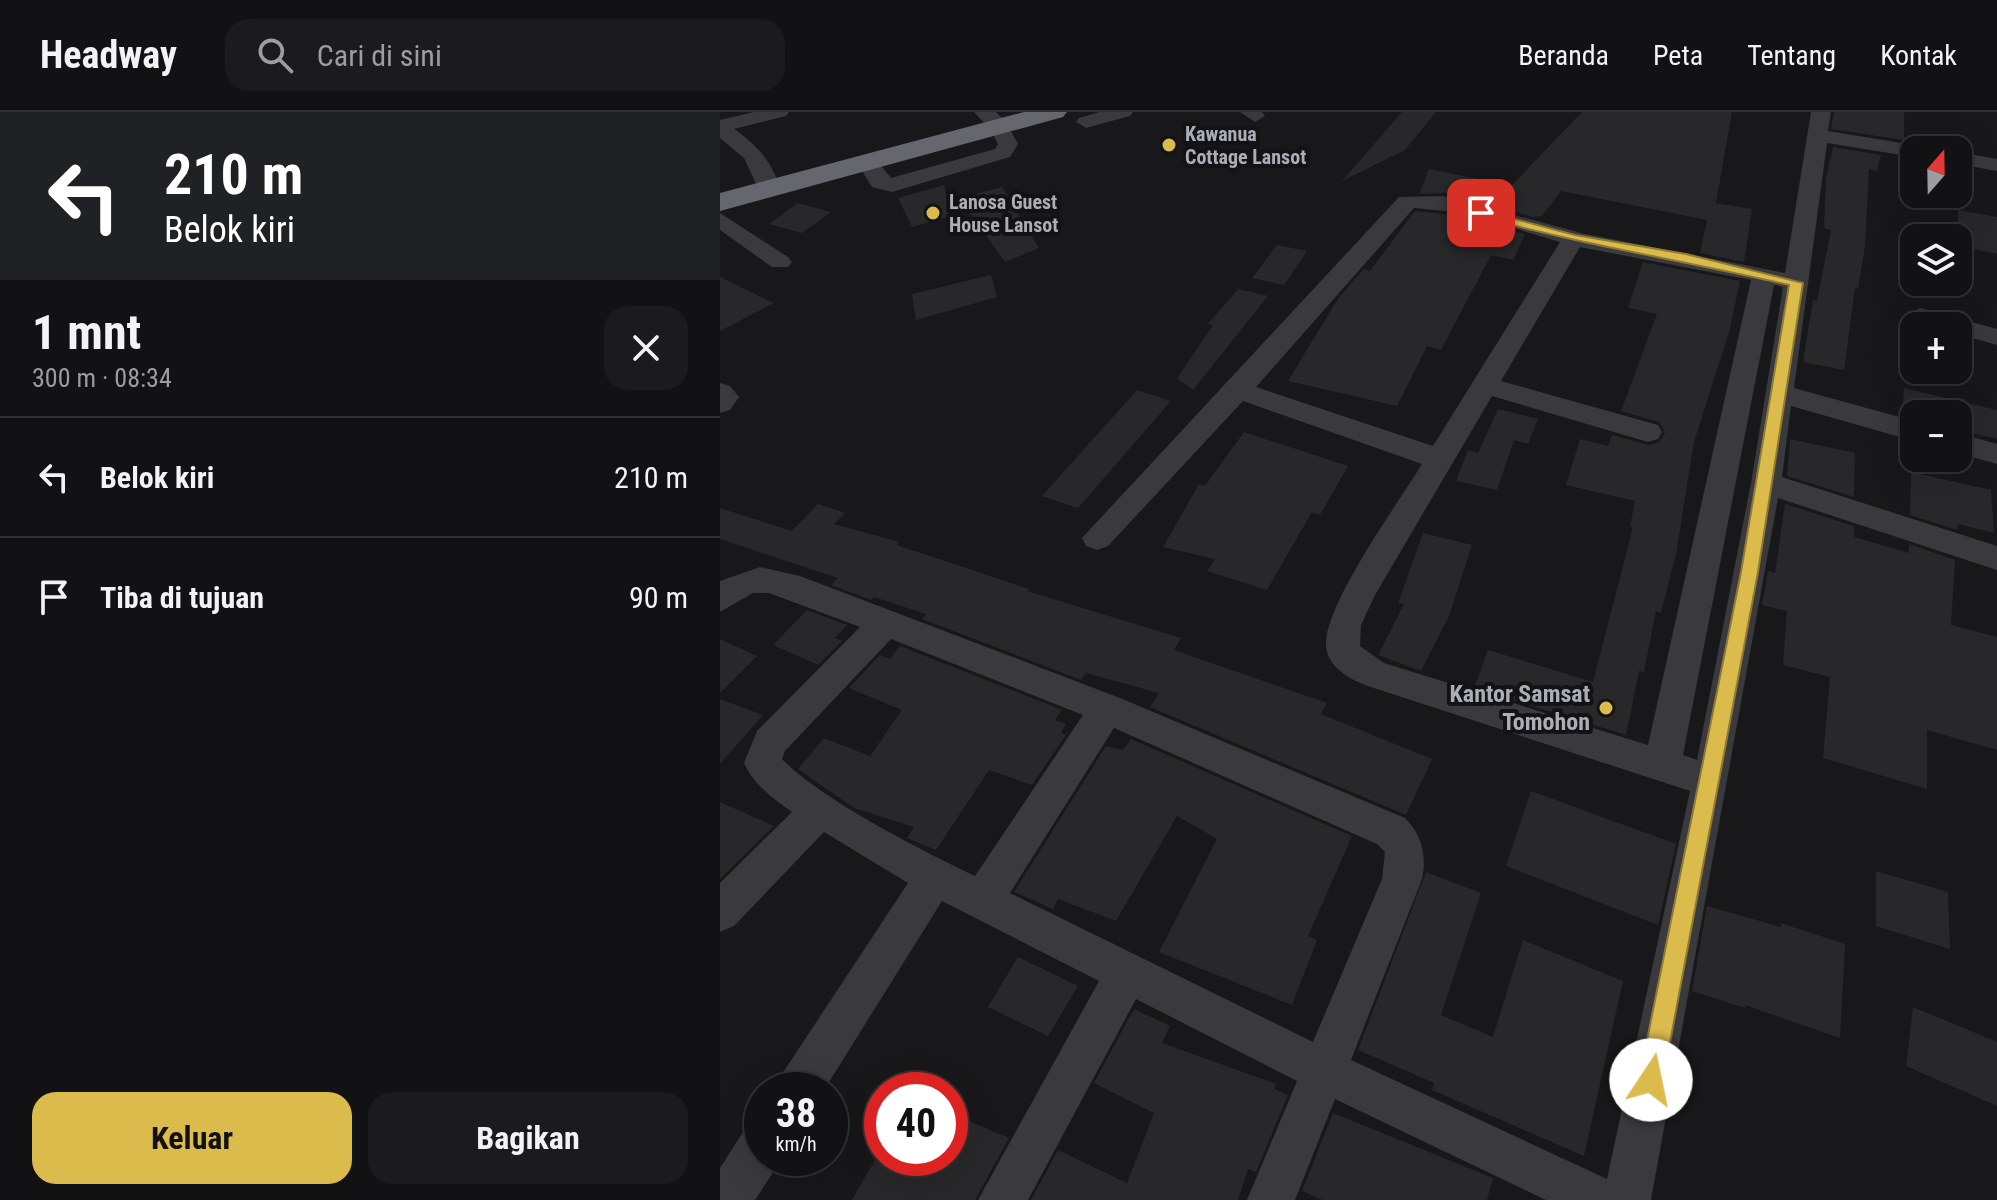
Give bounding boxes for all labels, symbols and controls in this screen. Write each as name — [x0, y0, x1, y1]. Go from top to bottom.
search box — [225, 19, 785, 91]
text: Headway — [40, 33, 177, 77]
icon: search — [253, 33, 297, 77]
text: Cari di sini — [317, 38, 442, 73]
text: Beranda — [1518, 39, 1609, 72]
text: Peta — [1653, 39, 1703, 72]
text: Tentang — [1747, 39, 1836, 72]
text: Kontak — [1880, 39, 1957, 72]
place label: Kawanua Cottage Lansot — [1185, 122, 1306, 169]
marker: Kawanua Cottage Lansot — [1160, 136, 1178, 154]
north arrow — [1900, 136, 1972, 208]
map controls — [1900, 136, 1972, 472]
text: 210 m — [164, 142, 303, 208]
icon: left — [32, 144, 136, 248]
pin — [1447, 179, 1515, 247]
place label: Lanosa Guest House Lansot — [949, 190, 1058, 237]
icon: arrive — [1459, 191, 1503, 235]
marker: Lanosa Guest House Lansot — [924, 204, 942, 222]
text: Belok kiri — [164, 209, 295, 251]
button: layers — [1900, 224, 1972, 296]
text: 1 mnt — [32, 304, 141, 361]
button: close — [604, 306, 688, 390]
button: + — [1900, 312, 1972, 384]
text: 300 m · 08:34 — [32, 363, 172, 393]
button: − — [1900, 400, 1972, 472]
icon: left — [32, 455, 76, 499]
text: Belok kiri — [100, 460, 214, 495]
text: 210 m — [614, 460, 688, 495]
icon: arrive — [32, 575, 76, 619]
text: Tiba di tujuan — [100, 580, 264, 615]
text: 90 m — [629, 580, 688, 615]
place label: Kantor Samsat Tomohon — [1450, 680, 1590, 736]
marker: Kantor Samsat Tomohon — [1597, 699, 1615, 717]
position arrow — [1609, 1038, 1693, 1122]
speed limit sign: 40 — [864, 1072, 968, 1176]
text: 38 — [776, 1090, 816, 1137]
button: Keluar — [32, 1092, 352, 1184]
button: Bagikan — [368, 1092, 688, 1184]
text: km/h — [775, 1132, 817, 1156]

